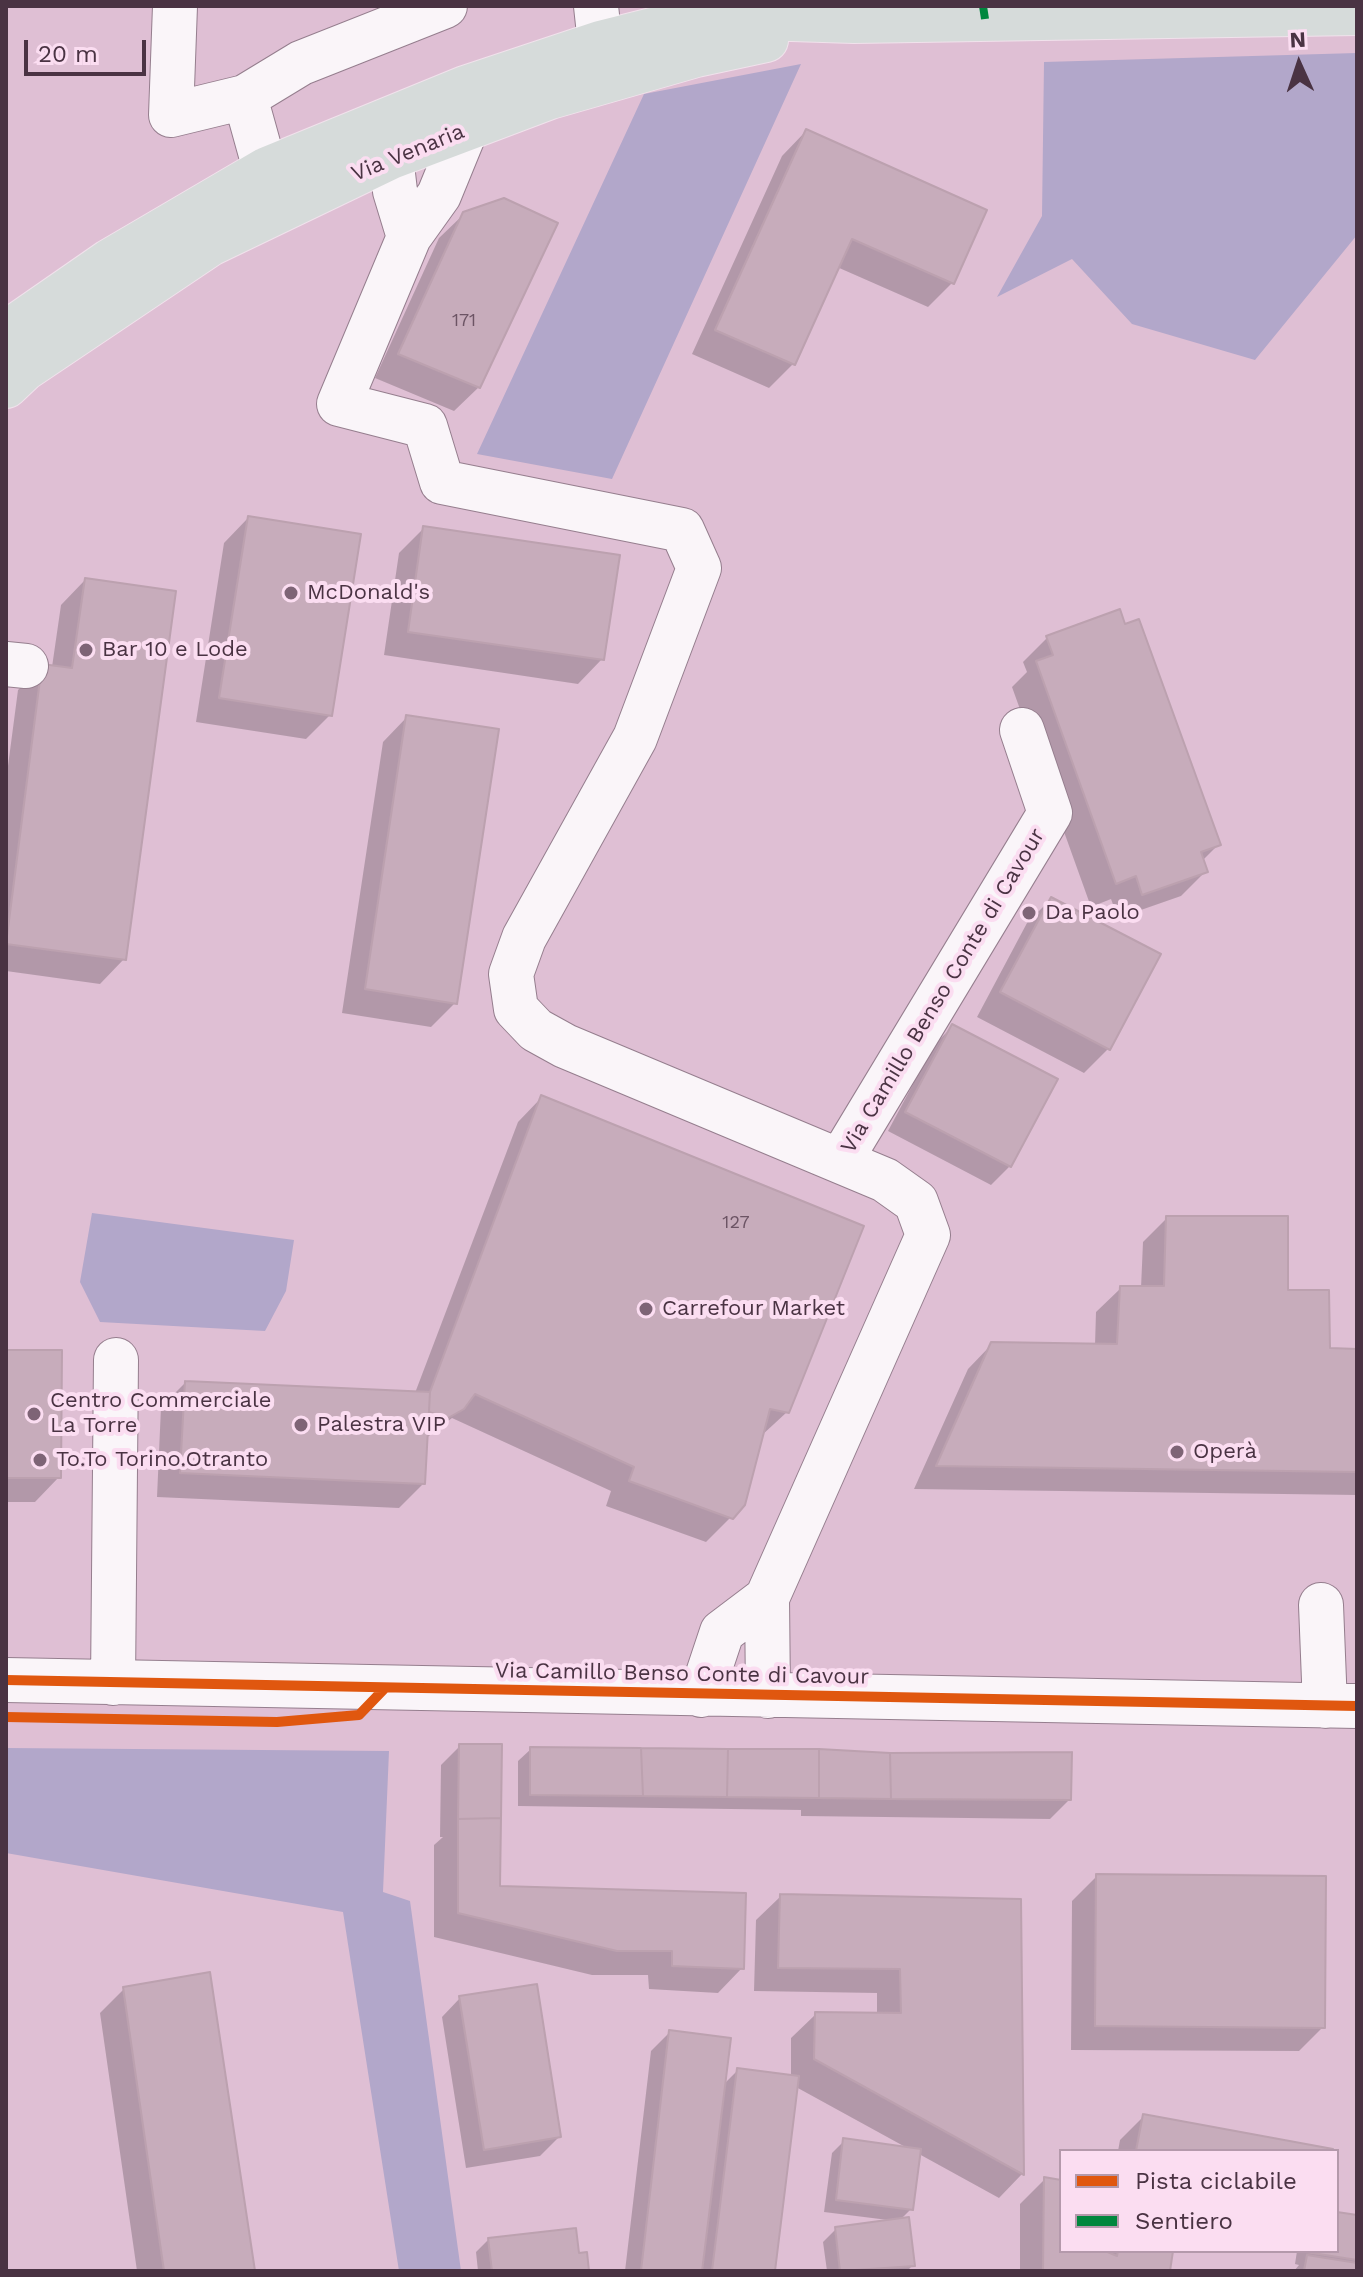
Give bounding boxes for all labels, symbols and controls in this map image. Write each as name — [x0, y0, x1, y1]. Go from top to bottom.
scale bar — [28, 24, 150, 74]
north arrow — [1259, 24, 1339, 104]
text: N — [1289, 27, 1307, 52]
text: 20 m — [38, 40, 98, 68]
street label: Via Venaria — [348, 118, 468, 188]
house number: 171 — [452, 310, 476, 332]
place label: McDonald's — [307, 580, 430, 606]
marker: McDonald's — [282, 584, 300, 602]
place label: Bar 10 e Lode — [102, 637, 248, 663]
marker: Bar 10 e Lode — [77, 641, 95, 659]
street label: Via Camillo Benso Conte di Cavour — [835, 824, 1051, 1158]
place label: Da Paolo — [1045, 900, 1140, 926]
marker: Da Paolo — [1020, 904, 1038, 922]
house number: 127 — [722, 1212, 750, 1234]
place label: Carrefour Market — [662, 1296, 845, 1322]
marker: Carrefour Market — [637, 1300, 655, 1318]
place label: Centro Commerciale La Torre — [50, 1388, 271, 1440]
marker: Centro Commerciale La Torre — [25, 1405, 43, 1423]
place label: Palestra VIP — [317, 1412, 446, 1438]
marker: Palestra VIP — [292, 1416, 310, 1434]
place label: Operà — [1193, 1439, 1257, 1465]
marker: Operà — [1168, 1443, 1186, 1461]
place label: To.To Torino.Otranto — [56, 1447, 268, 1473]
marker: To.To Torino.Otranto — [31, 1451, 49, 1469]
street label: Via Camillo Benso Conte di Cavour — [495, 1658, 869, 1690]
legend — [1059, 2149, 1339, 2253]
text: Pista ciclabile — [1135, 2167, 1297, 2195]
text: Sentiero — [1135, 2207, 1233, 2235]

